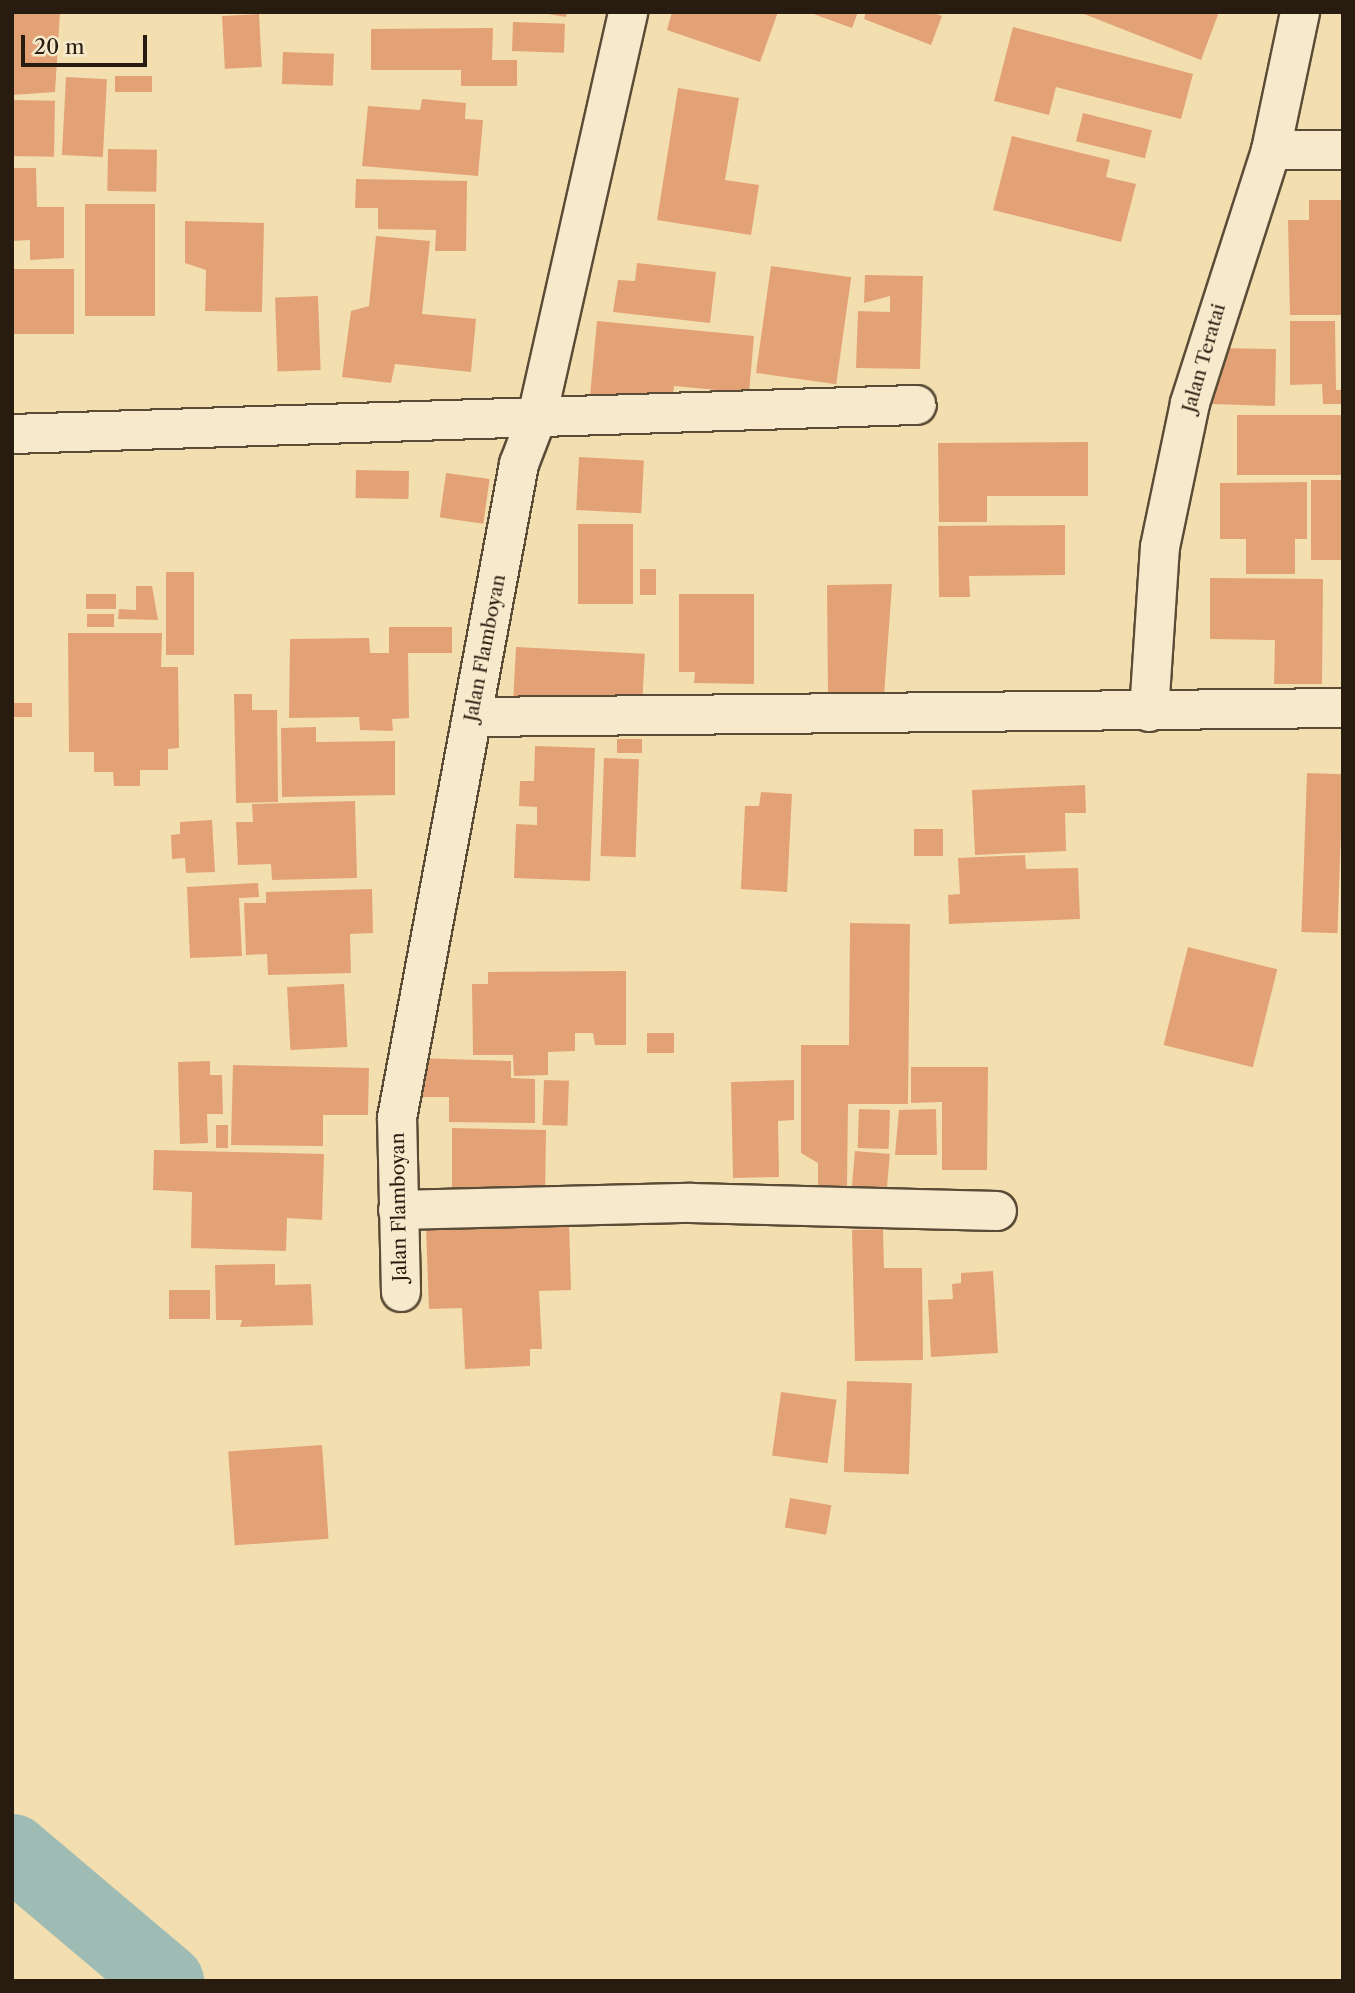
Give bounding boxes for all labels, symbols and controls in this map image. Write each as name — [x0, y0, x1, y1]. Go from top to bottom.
scale bar — [24, 21, 150, 65]
text: 20 m — [34, 34, 85, 59]
street label: Jalan Teratai — [1178, 301, 1230, 415]
street label: Jalan Flamboyan — [460, 573, 510, 723]
street label: Jalan Flamboyan — [386, 1132, 412, 1282]

